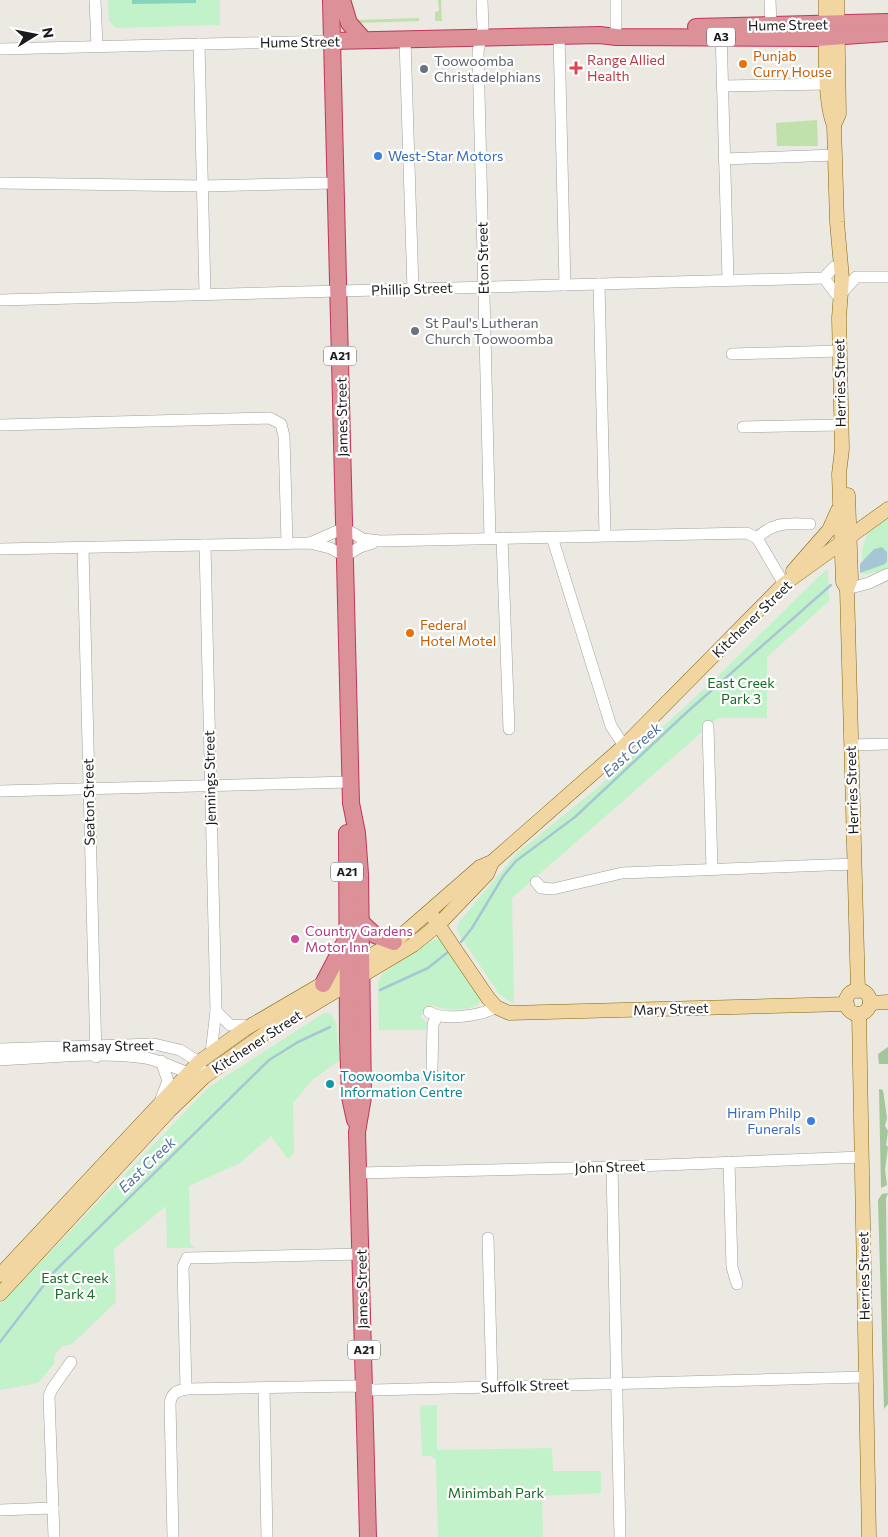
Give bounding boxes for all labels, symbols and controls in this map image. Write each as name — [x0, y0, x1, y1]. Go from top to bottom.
north arrow — [10, 10, 60, 60]
street label: Hume Street — [748, 15, 828, 34]
text: N — [39, 26, 58, 39]
road number: A3 — [707, 28, 735, 46]
street label: Hume Street — [260, 32, 340, 51]
place label: Punjab Curry House — [753, 47, 832, 80]
place label: Range Allied Health — [587, 51, 665, 84]
place label: Toowoomba Christadelphians — [434, 52, 541, 85]
marker: Punjab Curry House — [737, 58, 749, 70]
marker: Range Allied Health — [569, 61, 583, 75]
marker: Toowoomba Christadelphians — [418, 63, 430, 75]
place label: West-Star Motors — [388, 147, 503, 164]
marker: West-Star Motors — [372, 150, 384, 162]
street label: Eton Street — [473, 221, 492, 294]
street label: Phillip Street — [371, 279, 453, 298]
place label: St Paul's Lutheran Church Toowoomba — [425, 314, 553, 347]
marker: St Paul's Lutheran Church Toowoomba — [409, 325, 421, 337]
street label: Herries Street — [830, 338, 849, 427]
road number: A21 — [324, 346, 356, 366]
street label: James Street — [332, 377, 351, 457]
street label: Kitchener Street — [708, 576, 795, 661]
place label: Federal Hotel Motel — [420, 616, 496, 649]
marker: Federal Hotel Motel — [404, 627, 416, 639]
park label: East Creek Park 3 — [707, 674, 775, 707]
water label: East Creek — [598, 718, 665, 780]
street label: Jennings Street — [200, 730, 219, 826]
street label: Herries Street — [841, 745, 862, 835]
street label: Seaton Street — [79, 758, 98, 846]
road number: A21 — [331, 862, 363, 882]
place label: Country Gardens Motor Inn — [305, 922, 413, 955]
marker: Country Gardens Motor Inn — [289, 933, 301, 945]
street label: Mary Street — [633, 999, 709, 1018]
street label: Kitchener Street — [208, 1006, 305, 1077]
street label: Ramsay Street — [62, 1036, 154, 1055]
place label: Toowoomba Visitor Information Centre — [340, 1067, 466, 1100]
marker: Toowoomba Visitor Information Centre — [324, 1078, 336, 1090]
place label: Hiram Philp Funerals — [727, 1104, 801, 1137]
marker: Hiram Philp Funerals — [805, 1115, 817, 1127]
water label: East Creek — [114, 1132, 179, 1196]
street label: John Street — [574, 1157, 646, 1176]
street label: Herries Street — [854, 1231, 873, 1320]
street label: James Street — [352, 1249, 371, 1329]
park label: East Creek Park 4 — [41, 1269, 109, 1302]
road number: A21 — [348, 1340, 380, 1360]
street label: Suffolk Street — [481, 1375, 570, 1396]
park label: Minimbah Park — [448, 1484, 545, 1501]

